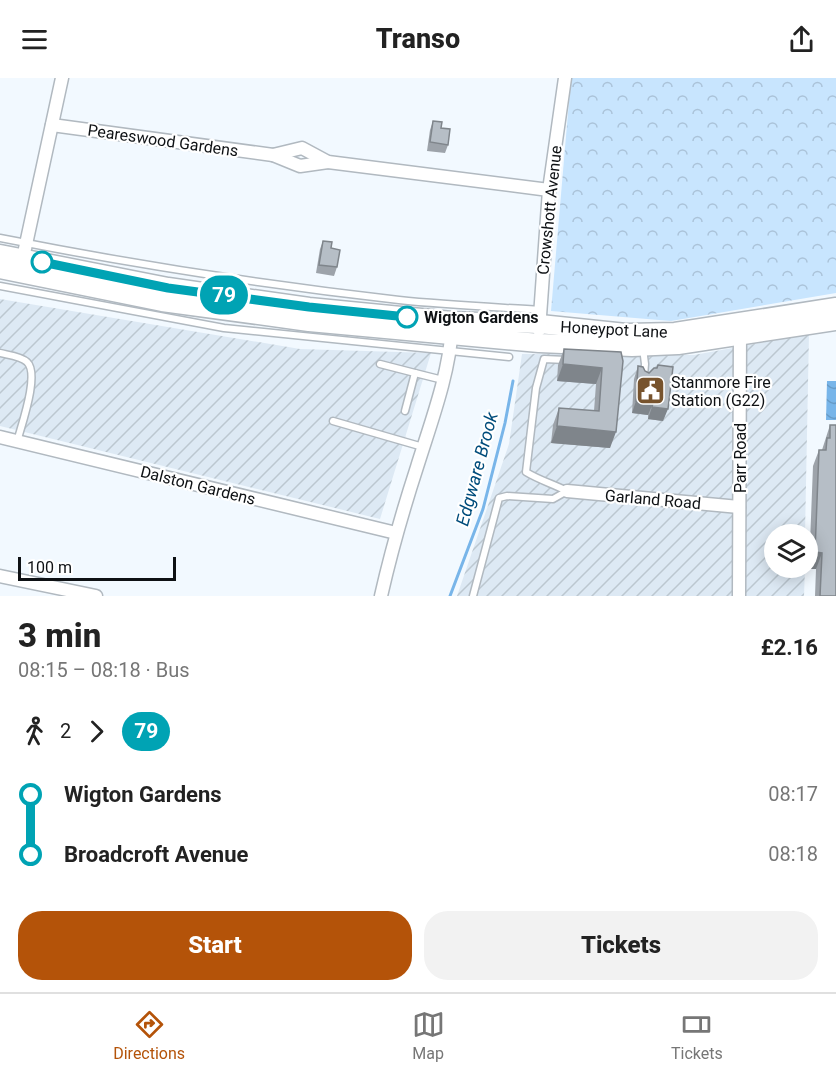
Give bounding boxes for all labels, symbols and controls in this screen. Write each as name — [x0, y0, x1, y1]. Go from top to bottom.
icon: menu — [18, 23, 51, 56]
text: Transo — [376, 23, 460, 55]
icon: share — [785, 23, 818, 56]
street label: Peareswood Gardens — [86, 121, 239, 160]
street label: Crowshott Avenue — [533, 145, 566, 276]
unlabelled marker — [31, 251, 53, 273]
line badge: 79 — [197, 276, 251, 314]
text: 79 — [212, 283, 236, 307]
marker: Wigton Gardens — [396, 306, 418, 328]
place label: Wigton Gardens — [424, 308, 539, 327]
street label: Honeypot Lane — [560, 317, 668, 342]
place label: Stanmore Fire Station (G22) — [671, 373, 771, 410]
public building icon: Stanmore Fire Station (G22) — [634, 375, 666, 407]
water label: Edgware Brook — [451, 409, 502, 528]
street label: Parr Road — [731, 423, 750, 493]
street label: Dalston Gardens — [138, 462, 257, 509]
street label: Garland Road — [604, 486, 702, 513]
map controls — [764, 524, 818, 578]
button: layers — [764, 524, 818, 578]
scale bar — [18, 554, 176, 582]
text: 100 m — [27, 558, 72, 577]
text: 3 min — [18, 616, 101, 655]
text: £2.16 — [761, 635, 818, 660]
text: 08:15 – 08:18 · Bus — [18, 658, 190, 682]
icon: walk — [18, 715, 51, 748]
icon: forward — [80, 715, 113, 748]
text: 2 — [60, 719, 71, 743]
text: 79 — [134, 719, 158, 743]
text: Wigton Gardens — [64, 782, 222, 807]
text: 08:17 — [768, 782, 818, 806]
text: Broadcroft Avenue — [64, 842, 248, 867]
text: 08:18 — [768, 842, 818, 866]
button: Start — [18, 911, 412, 980]
button: Tickets — [424, 911, 818, 980]
tab: Directions — [113, 1008, 185, 1063]
tab: Map — [412, 1008, 445, 1063]
tab: Tickets — [671, 1008, 723, 1063]

